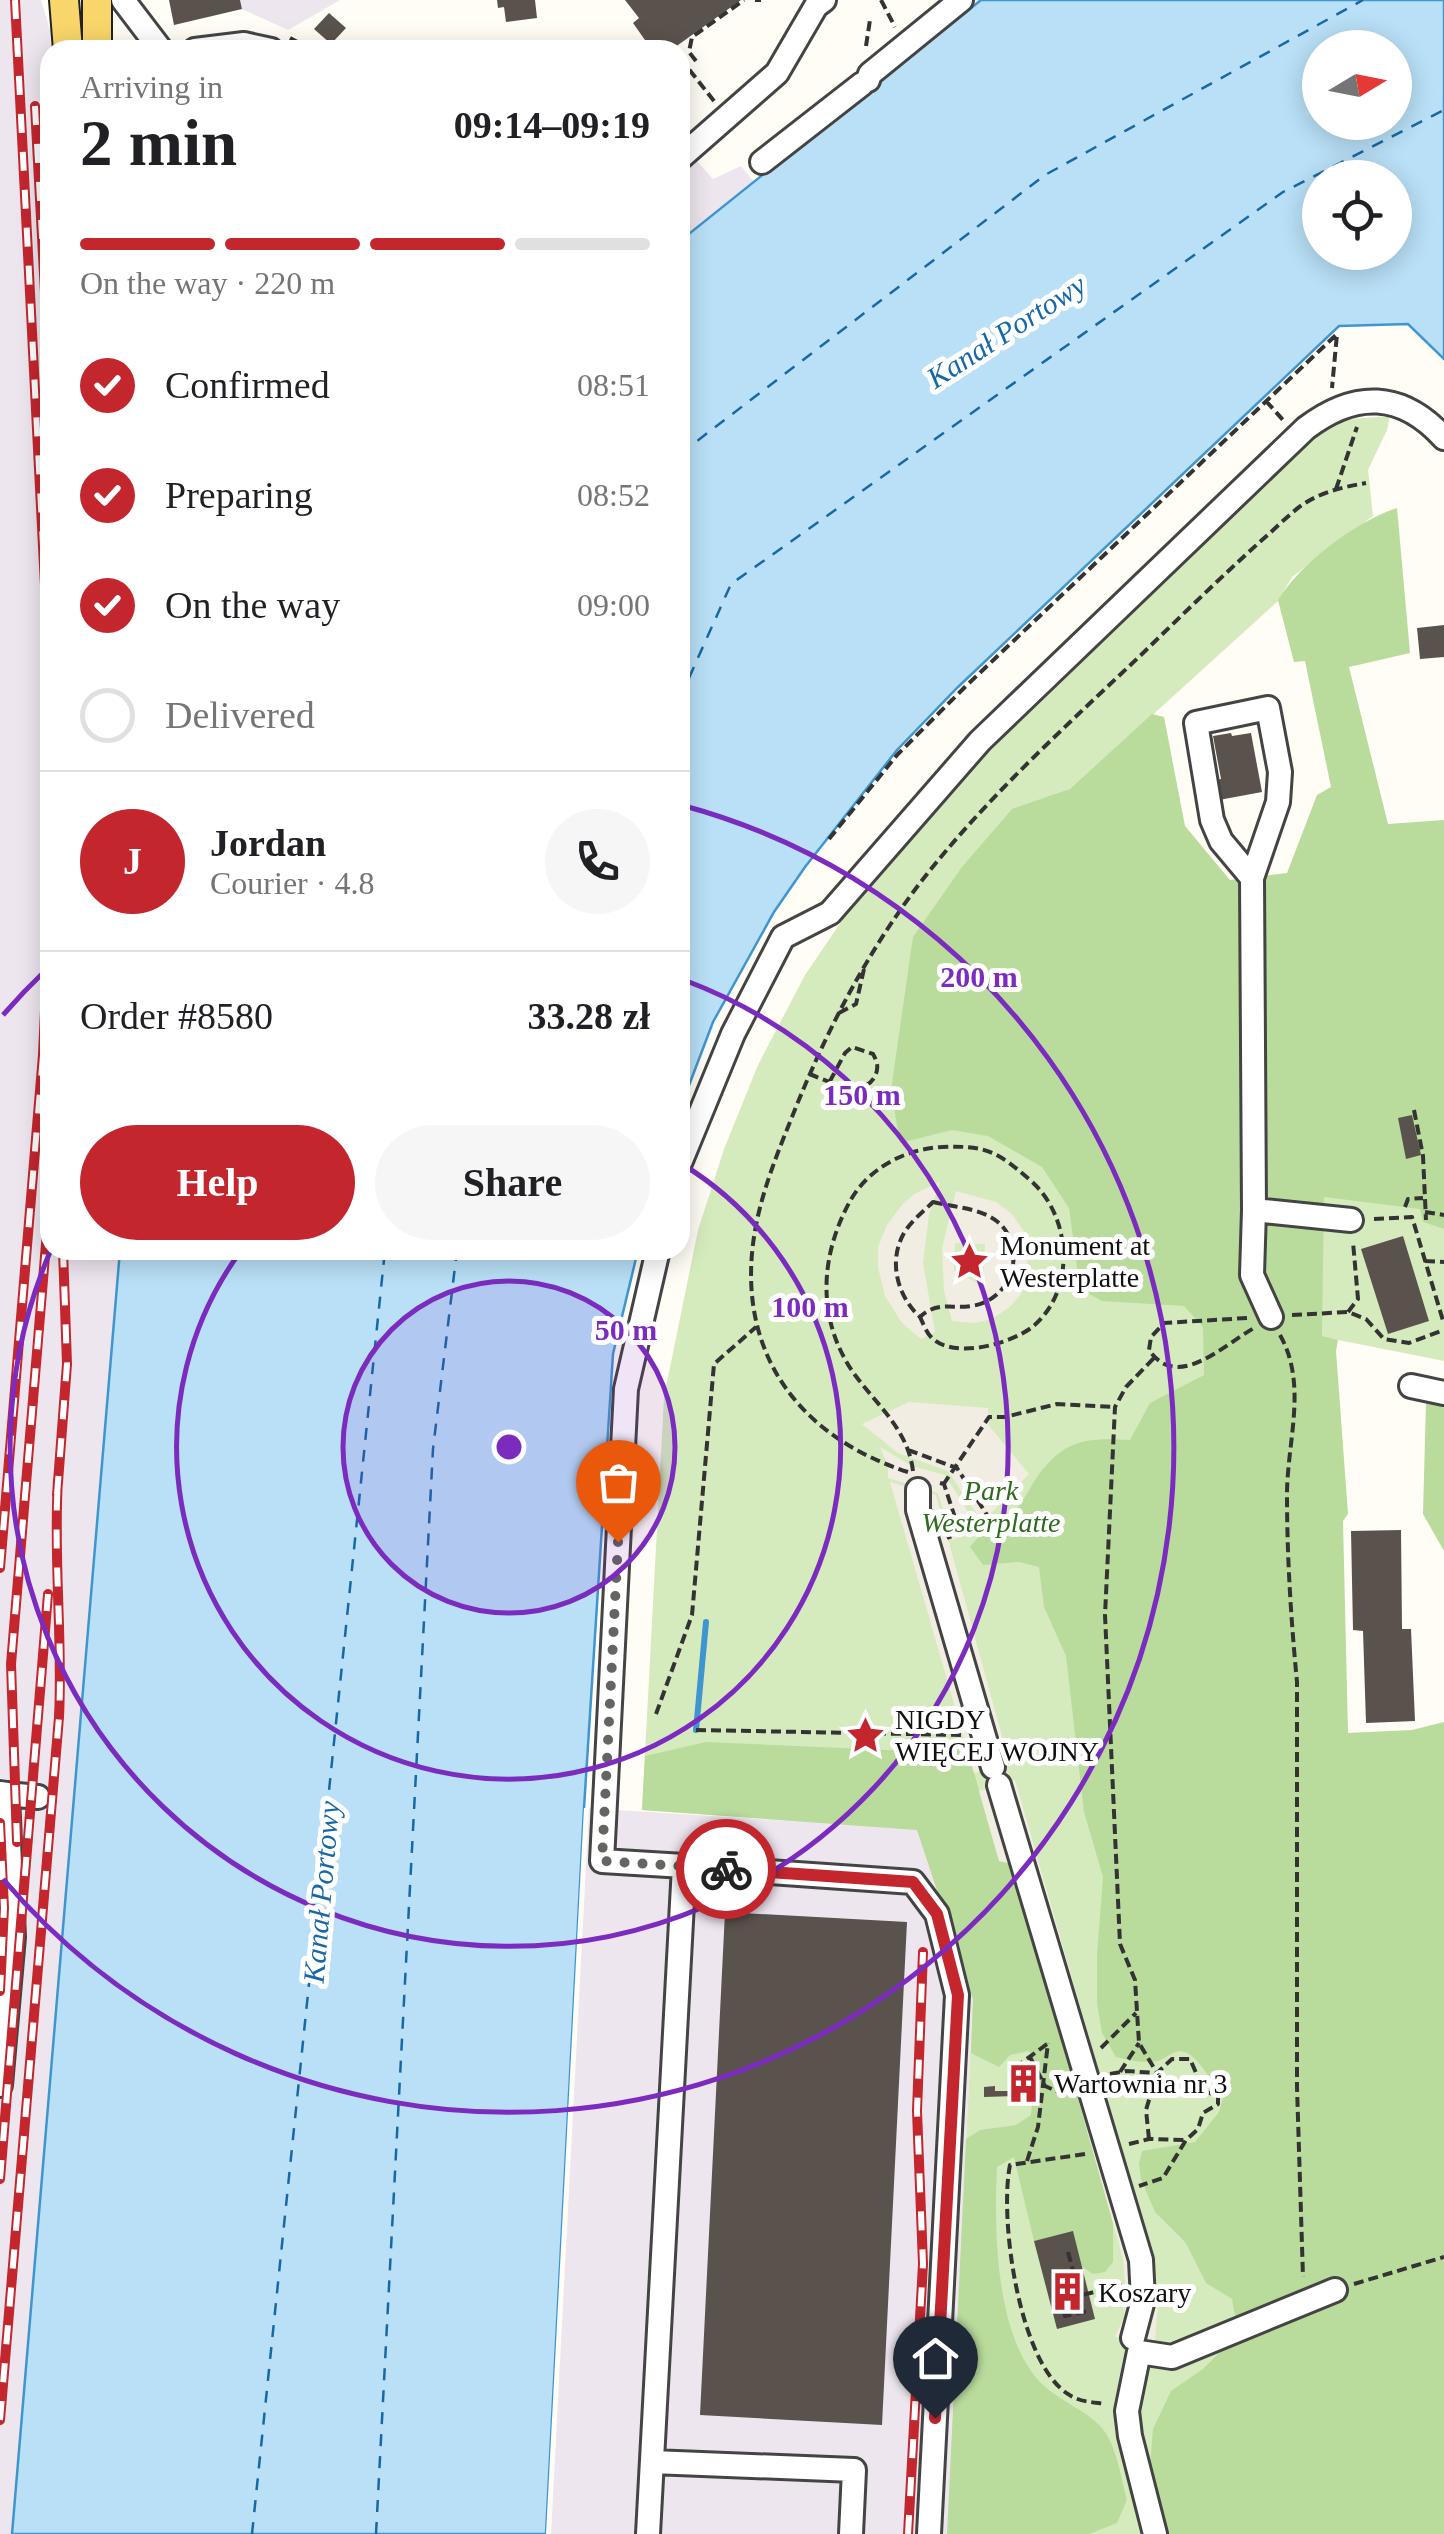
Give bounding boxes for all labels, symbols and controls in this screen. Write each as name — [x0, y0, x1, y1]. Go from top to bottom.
north arrow — [1302, 30, 1412, 140]
map controls — [1302, 30, 1412, 270]
text: Arriving in — [80, 69, 223, 105]
text: 09:14–09:19 — [454, 104, 650, 146]
text: 2 min — [80, 107, 237, 179]
button: locate — [1302, 160, 1412, 270]
text: On the way · 220 m — [80, 265, 335, 301]
water label: Kanał Portowy — [920, 267, 1092, 395]
icon: check — [80, 358, 135, 413]
text: Confirmed — [165, 364, 330, 406]
text: 08:51 — [577, 367, 650, 403]
icon: check — [80, 468, 135, 523]
text: Preparing — [165, 474, 313, 516]
text: 08:52 — [577, 477, 650, 513]
icon: check — [80, 578, 135, 633]
text: On the way — [165, 584, 340, 626]
text: 09:00 — [577, 587, 650, 623]
text: Delivered — [165, 694, 315, 736]
button: phone — [545, 809, 650, 914]
text: Jordan — [210, 822, 326, 864]
text: J — [123, 840, 142, 882]
text: Courier · 4.8 — [210, 865, 374, 901]
text: 200 m — [940, 960, 1018, 993]
text: Order #8580 — [80, 995, 273, 1037]
text: 33.28 zł — [528, 995, 650, 1037]
text: 150 m — [823, 1078, 901, 1111]
button: Help — [80, 1125, 355, 1240]
button: Share — [375, 1125, 650, 1240]
place label: Monument at Westerplatte — [1000, 1230, 1150, 1293]
place icon: Monument at Westerplatte — [949, 1240, 991, 1282]
text: 100 m — [771, 1290, 849, 1323]
text: 50 m — [595, 1313, 657, 1346]
centre of rings — [491, 1429, 527, 1465]
pin — [576, 1440, 661, 1543]
icon: bag — [591, 1455, 646, 1510]
park label: Park Westerplatte — [922, 1475, 1060, 1538]
place label: NIGDY WIĘCEJ WOJNY — [895, 1704, 1099, 1767]
place icon: NIGDY WIĘCEJ WOJNY — [844, 1714, 886, 1756]
water label: Kanał Portowy — [297, 1799, 345, 1985]
courier — [676, 1819, 776, 1919]
icon: bike — [699, 1842, 754, 1897]
building icon: Wartownia nr 3 — [1003, 2062, 1045, 2104]
place label: Wartownia nr 3 — [1054, 2068, 1227, 2099]
building icon: Koszary — [1047, 2271, 1089, 2313]
place label: Koszary — [1098, 2277, 1191, 2308]
pin — [893, 2316, 978, 2419]
icon: home — [908, 2331, 963, 2386]

